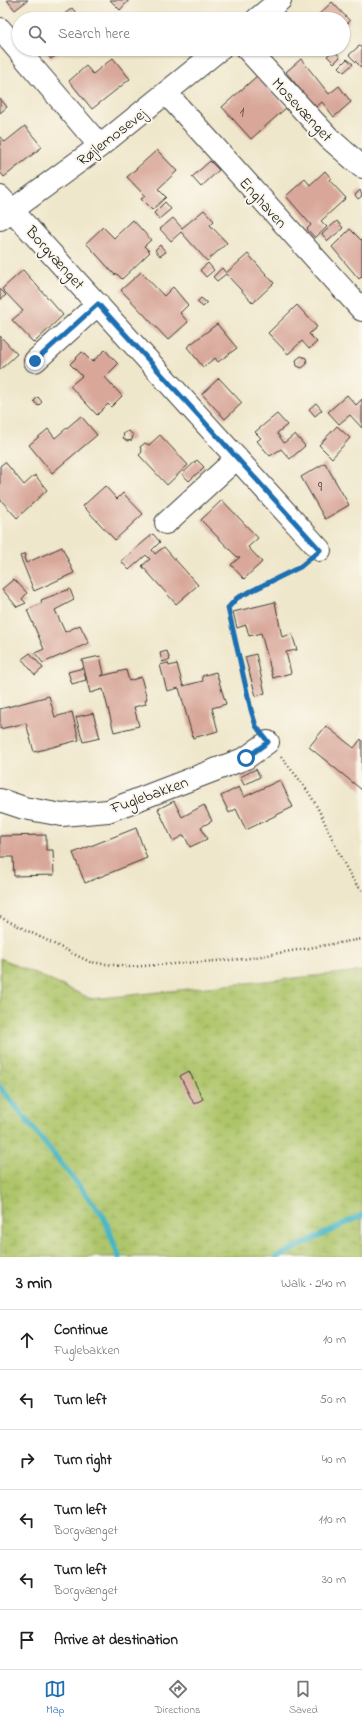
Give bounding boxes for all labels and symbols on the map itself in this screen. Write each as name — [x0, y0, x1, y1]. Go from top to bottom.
street label: Mosevænget — [265, 73, 338, 148]
street label: Røjlemosevej — [72, 102, 153, 173]
house number: 1 — [240, 102, 245, 123]
street label: Enghaven — [233, 172, 292, 235]
street label: Borgvænget — [19, 220, 90, 296]
route end — [26, 352, 44, 370]
house number: 9 — [318, 477, 323, 498]
route start — [237, 749, 255, 767]
street label: Fuglebakken — [107, 771, 192, 821]

